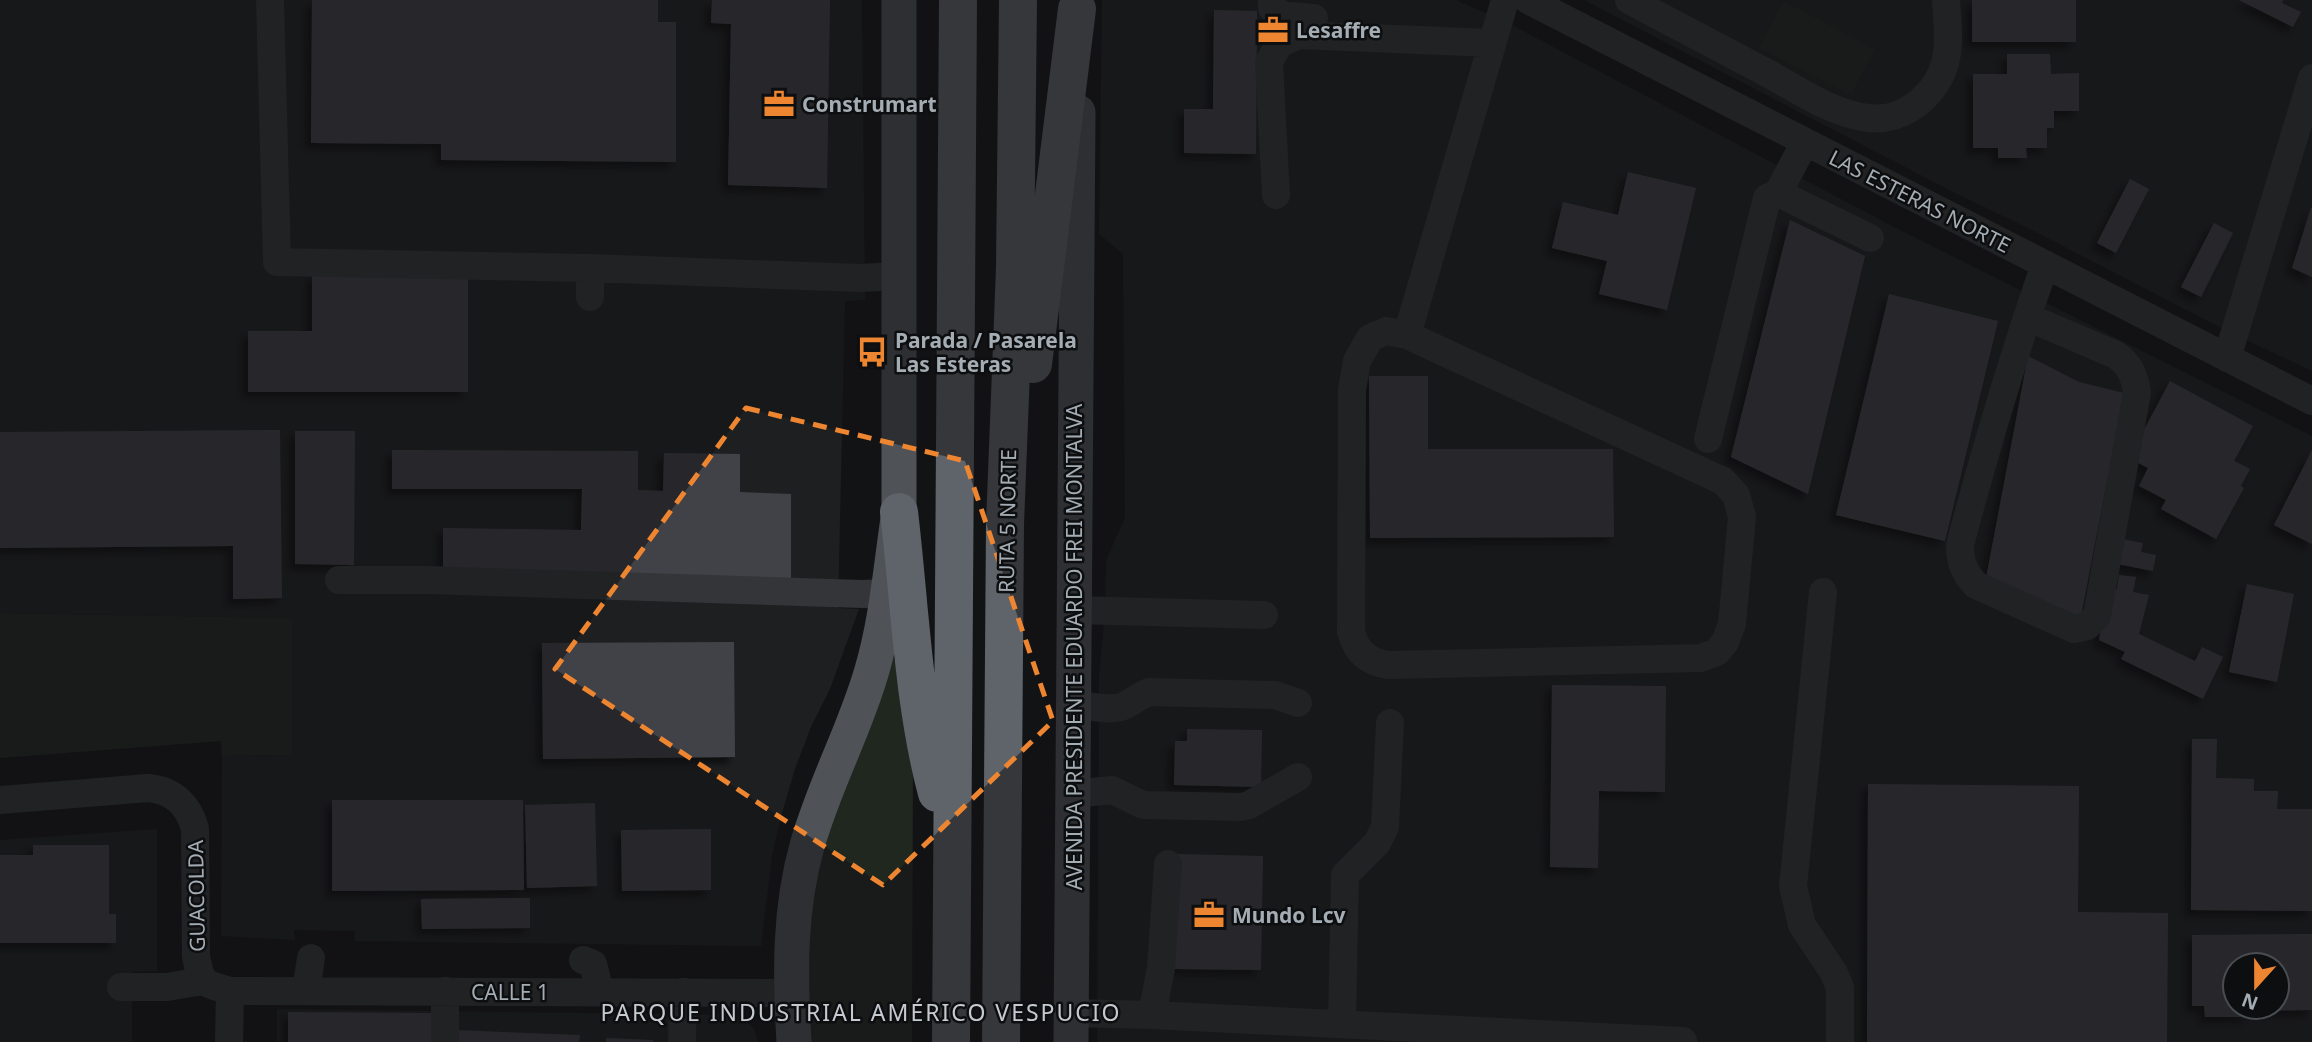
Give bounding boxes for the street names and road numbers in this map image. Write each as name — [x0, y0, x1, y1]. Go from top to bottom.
street label: LAS ESTERAS NORTE — [1824, 143, 2016, 259]
street label: AVENIDA PRESIDENTE EDUARDO FREI MONTALVA — [1060, 403, 1088, 890]
street label: RUTA 5 NORTE — [992, 449, 1022, 593]
street label: GUACOLDA — [181, 839, 211, 952]
street label: CALLE 1 — [471, 978, 549, 1006]

